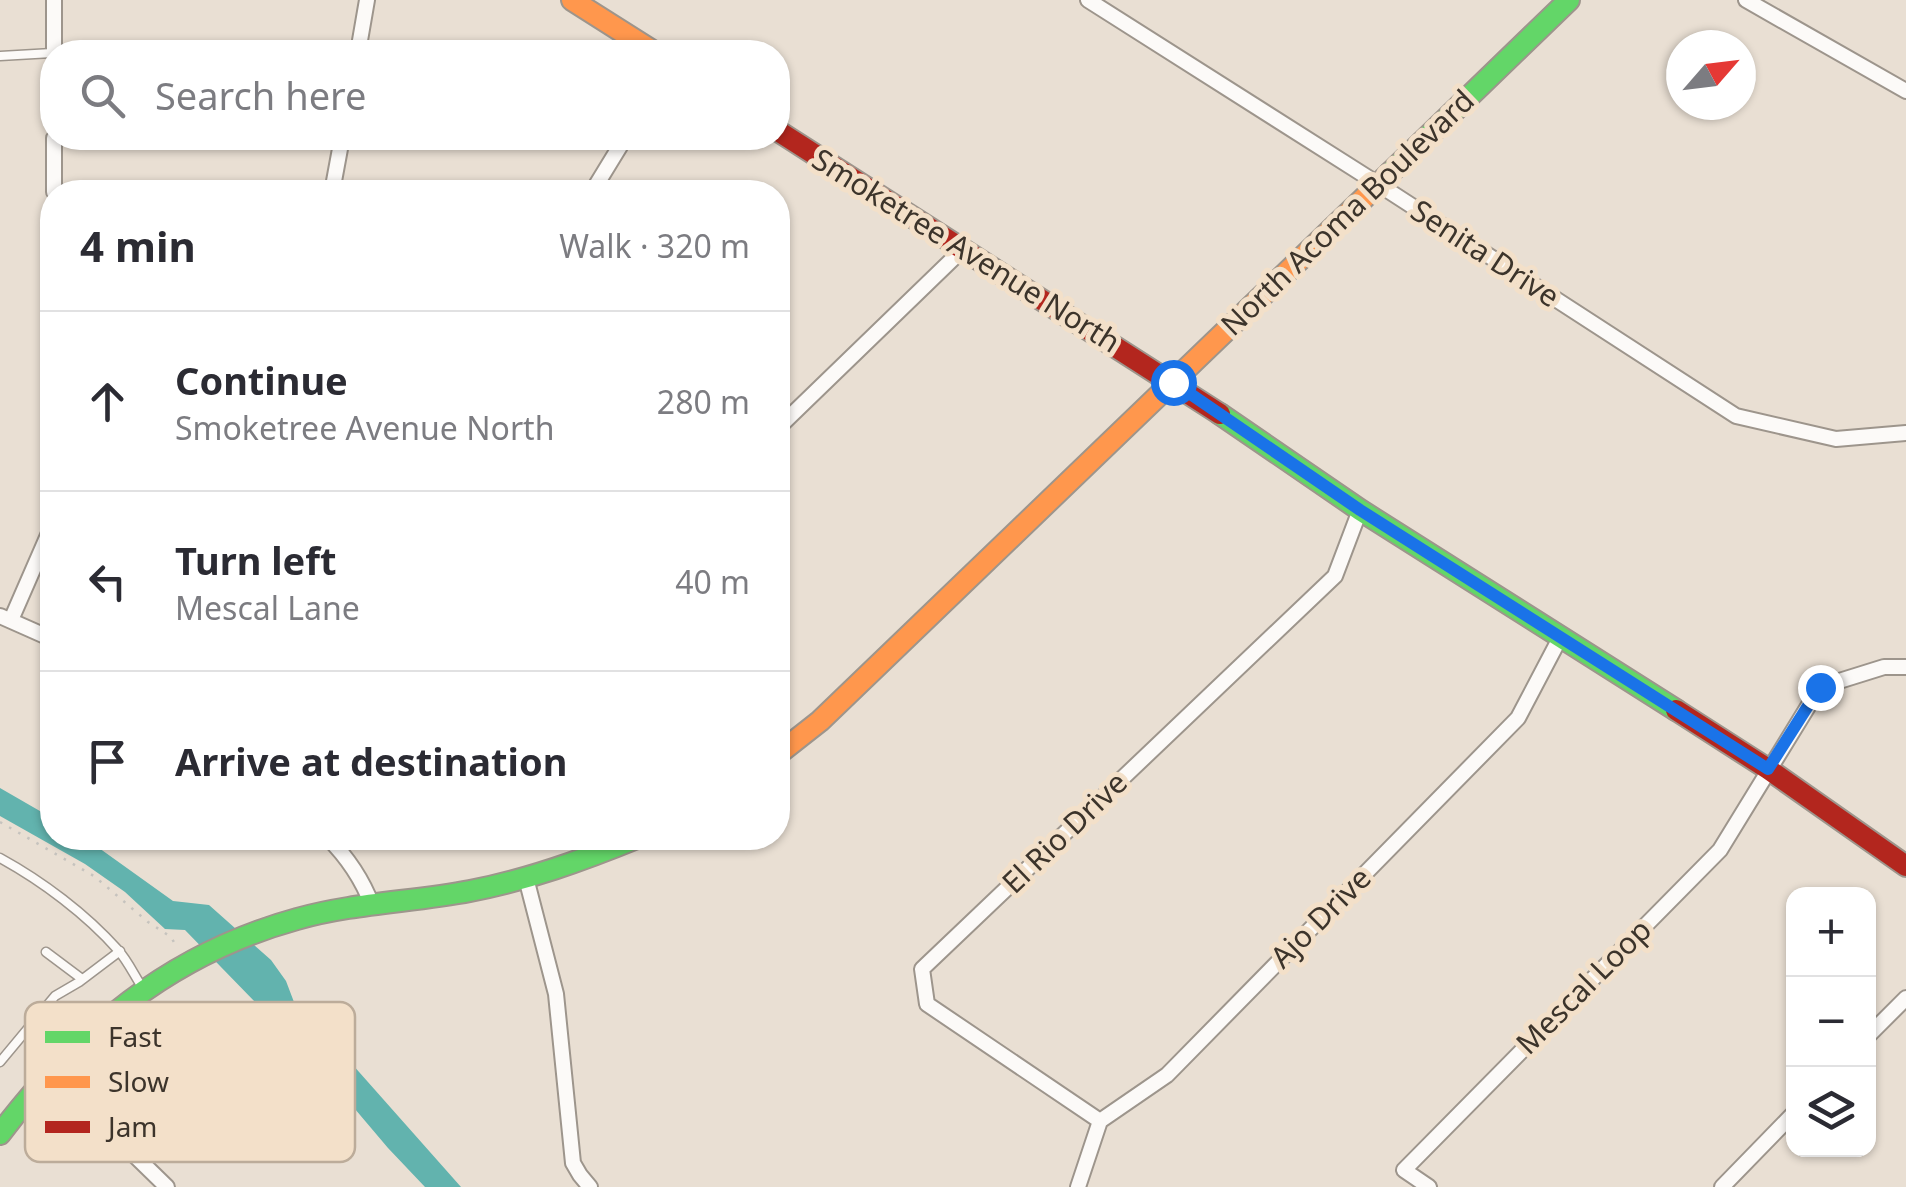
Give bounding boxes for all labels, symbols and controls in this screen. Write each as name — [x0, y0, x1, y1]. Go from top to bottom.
north arrow — [1666, 30, 1756, 120]
search box — [40, 40, 790, 150]
icon: search — [75, 68, 130, 123]
text: Search here — [155, 69, 366, 121]
street label: North Acoma Boulevard — [1211, 80, 1483, 344]
street label: Smoketree Avenue North — [805, 138, 1128, 361]
street label: Senita Drive — [1404, 189, 1568, 316]
text: 4 min — [80, 217, 196, 274]
text: Walk · 320 m — [559, 224, 750, 267]
text: Continue — [175, 354, 348, 406]
route start — [1151, 360, 1197, 406]
icon: ahead — [80, 374, 135, 429]
text: 280 m — [657, 380, 750, 423]
text: Smoketree Avenue North — [175, 406, 554, 449]
text: Turn left — [175, 534, 337, 586]
icon: left — [80, 554, 135, 609]
text: 40 m — [675, 560, 750, 603]
text: Mescal Lane — [175, 586, 360, 629]
route end — [1798, 665, 1844, 711]
icon: arrive — [80, 734, 135, 789]
text: Arrive at destination — [175, 735, 567, 787]
street label: El Rio Drive — [993, 762, 1135, 902]
street label: Ajo Drive — [1261, 858, 1379, 976]
map controls — [1786, 887, 1876, 1157]
button: + — [1786, 887, 1876, 977]
street label: Mescal Loop — [1506, 909, 1660, 1063]
button: − — [1786, 977, 1876, 1067]
legend — [25, 1002, 355, 1162]
text: Fast — [108, 1017, 162, 1055]
text: Slow — [108, 1062, 169, 1100]
button: layers — [1786, 1067, 1876, 1157]
text: Jam — [105, 1107, 158, 1145]

